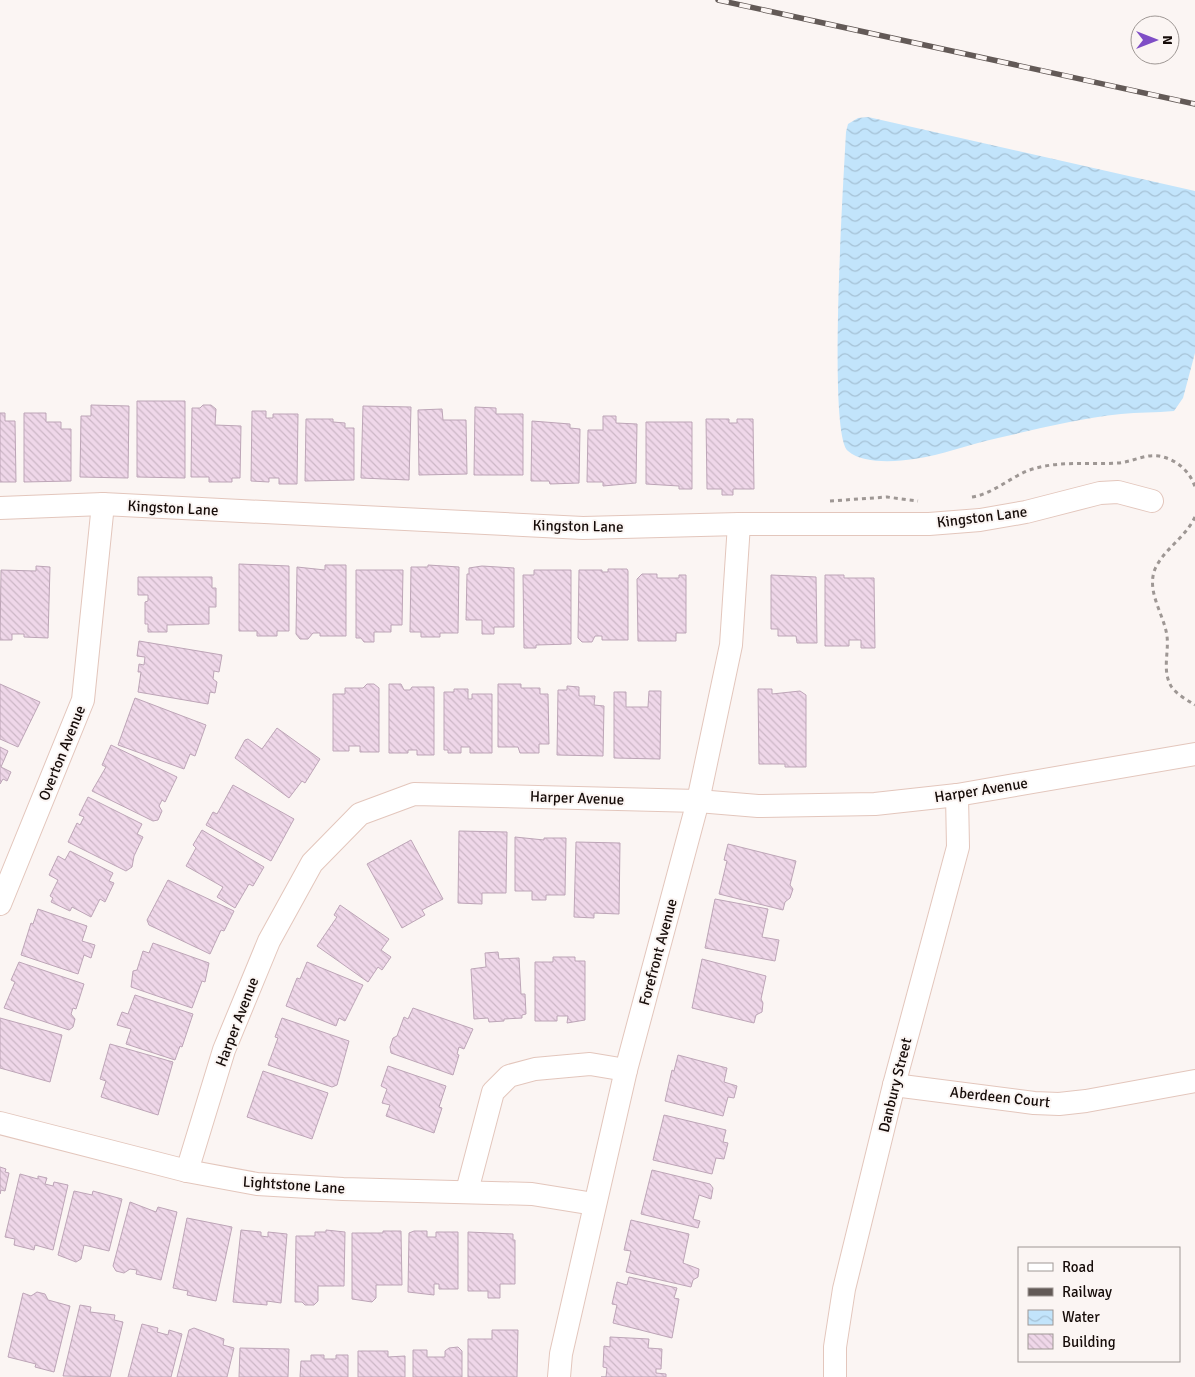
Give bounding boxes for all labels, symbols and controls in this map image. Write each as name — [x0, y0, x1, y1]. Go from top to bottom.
north arrow — [1130, 15, 1180, 65]
text: N — [1159, 35, 1176, 45]
street label: Kingston Lane — [127, 497, 219, 519]
street label: Kingston Lane — [936, 503, 1028, 531]
street label: Kingston Lane — [532, 516, 624, 536]
street label: Overton Avenue — [35, 703, 89, 803]
street label: Harper Avenue — [933, 774, 1029, 806]
street label: Harper Avenue — [529, 787, 625, 809]
street label: Forefront Avenue — [635, 897, 681, 1007]
street label: Harper Avenue — [212, 975, 262, 1069]
street label: Danbury Street — [875, 1036, 915, 1134]
street label: Aberdeen Court — [949, 1083, 1051, 1111]
street label: Lightstone Lane — [242, 1172, 346, 1198]
legend — [1018, 1247, 1180, 1362]
text: Road — [1062, 1258, 1094, 1276]
text: Railway — [1062, 1283, 1112, 1301]
text: Water — [1062, 1308, 1100, 1326]
text: Building — [1062, 1333, 1116, 1351]

